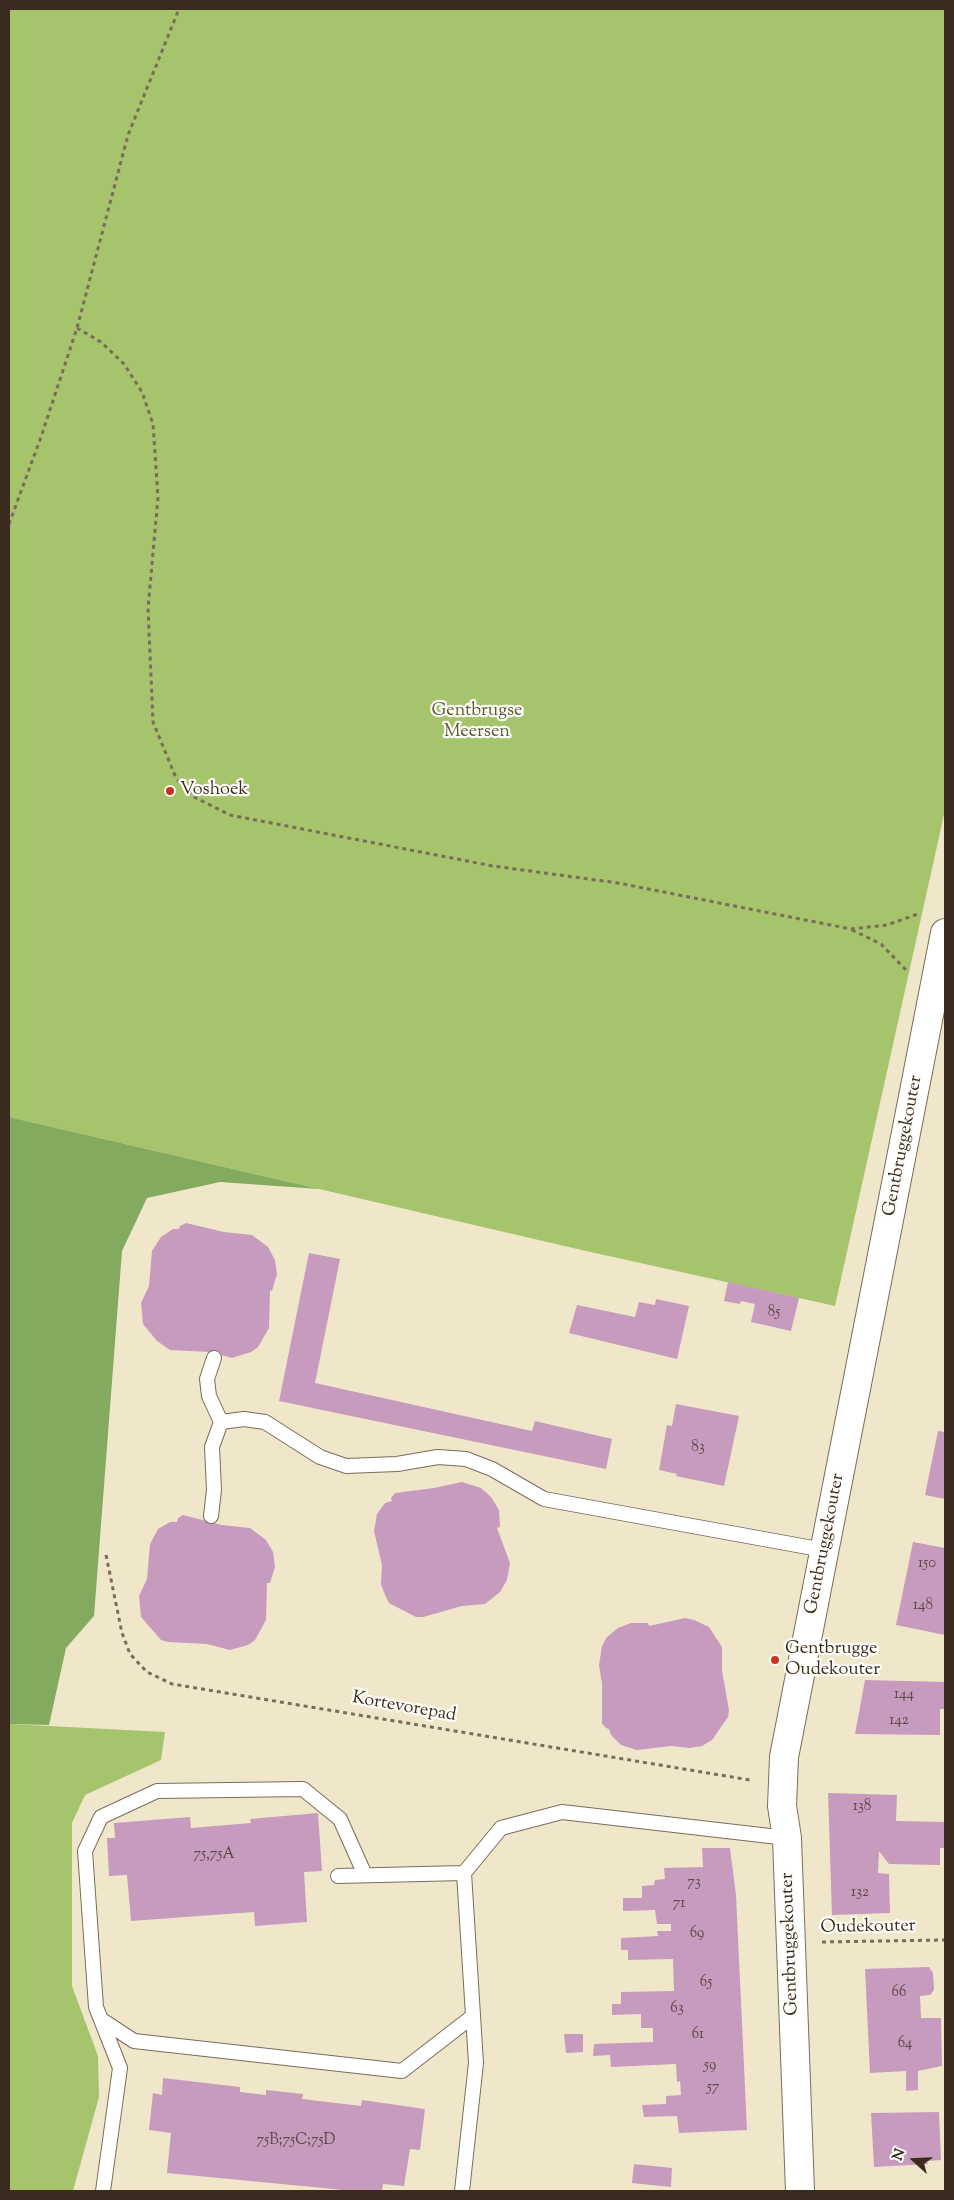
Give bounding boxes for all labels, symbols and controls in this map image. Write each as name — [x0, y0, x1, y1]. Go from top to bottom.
park label: Gentbrugse Meersen — [432, 701, 522, 744]
place label: Voshoek — [180, 780, 248, 802]
marker: Voshoek — [164, 785, 176, 797]
street label: Gentbruggekouter — [880, 1074, 928, 1218]
house number: 85 — [768, 1304, 780, 1322]
house number: 83 — [691, 1439, 705, 1457]
street label: Gentbruggekouter — [802, 1472, 850, 1616]
house number: 150 — [918, 1555, 936, 1573]
house number: 148 — [913, 1597, 933, 1615]
place label: Gentbrugge Oudekouter — [785, 1639, 880, 1682]
marker: Gentbrugge Oudekouter — [769, 1654, 781, 1666]
house number: 144 — [894, 1686, 914, 1704]
street label: Kortevorepad — [350, 1688, 458, 1728]
house number: 142 — [889, 1712, 909, 1730]
house number: 138 — [853, 1798, 871, 1816]
house number: 75,75A — [193, 1846, 235, 1864]
street label: Gentbruggekouter — [778, 1872, 804, 2016]
house number: 73 — [687, 1874, 701, 1892]
house number: 132 — [851, 1884, 869, 1902]
house number: 71 — [673, 1895, 685, 1913]
street label: Oudekouter — [820, 1916, 916, 1940]
house number: 69 — [690, 1925, 704, 1943]
house number: 65 — [700, 1974, 712, 1992]
house number: 66 — [892, 1984, 906, 2002]
house number: 63 — [670, 2000, 684, 2018]
house number: 61 — [692, 2026, 704, 2044]
house number: 64 — [898, 2035, 912, 2053]
house number: 59 — [704, 2057, 716, 2075]
house number: 57 — [707, 2079, 719, 2097]
house number: 75B;75C;75D — [256, 2132, 336, 2150]
north arrow — [889, 2135, 939, 2185]
text: N — [889, 2146, 911, 2164]

